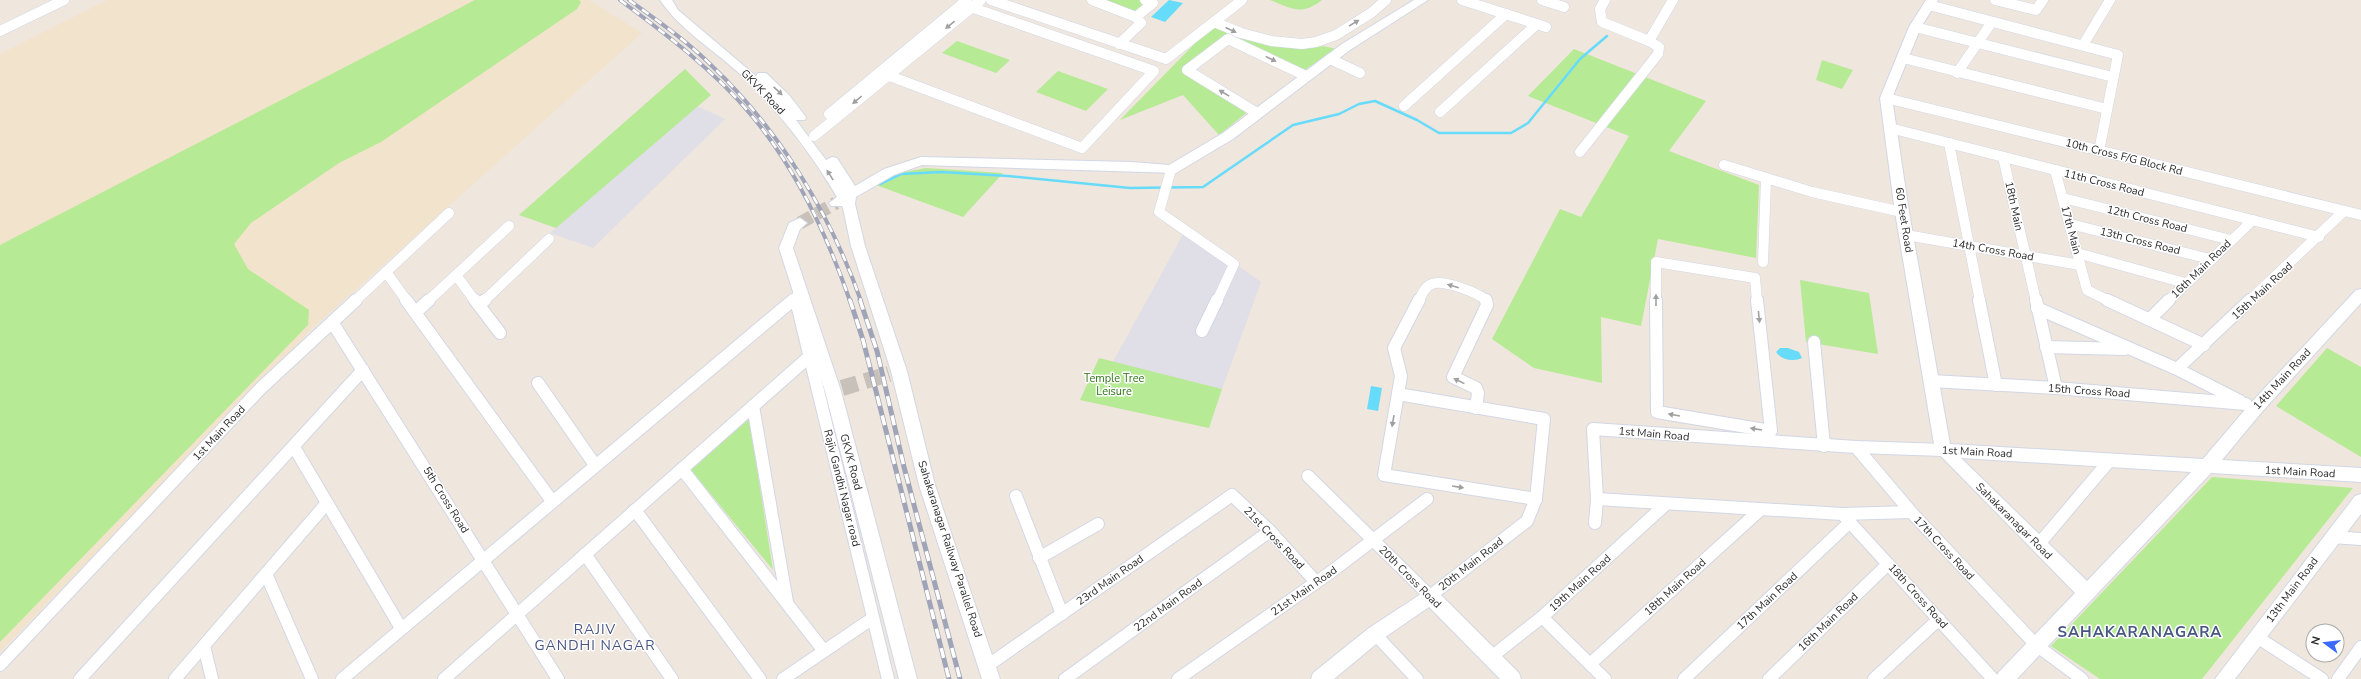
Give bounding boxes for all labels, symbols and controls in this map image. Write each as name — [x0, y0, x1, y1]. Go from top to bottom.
one-way arrow — [945, 20, 956, 29]
one-way arrow — [1348, 20, 1360, 27]
one-way arrow — [1225, 27, 1237, 33]
one-way arrow — [1266, 56, 1277, 62]
street label: GKVK Road — [738, 66, 788, 118]
one-way arrow — [773, 87, 784, 96]
one-way arrow — [1218, 90, 1230, 97]
one-way arrow — [852, 96, 863, 105]
street label: 10th Cross F/G Block Rd — [2064, 135, 2184, 179]
street label: 11th Cross Road — [2062, 166, 2146, 200]
one-way arrow — [826, 170, 834, 180]
street label: 18th Main — [2001, 180, 2027, 232]
street label: 60 Feet Road — [1891, 186, 1917, 254]
street label: 12th Cross Road — [2105, 202, 2189, 236]
street label: 17th Main — [2057, 204, 2085, 256]
street label: 13th Cross Road — [2098, 224, 2182, 258]
street label: 14th Cross Road — [1951, 235, 2035, 265]
street label: 16th Main Road — [2168, 236, 2234, 302]
street label: 15th Main Road — [2228, 259, 2296, 323]
one-way arrow — [1446, 283, 1458, 289]
one-way arrow — [1653, 293, 1659, 306]
one-way arrow — [1756, 311, 1762, 323]
street label: 14th Main Road — [2250, 345, 2314, 413]
park label: Temple Tree Leisure — [1084, 371, 1144, 399]
one-way arrow — [1453, 377, 1465, 384]
street label: 15th Cross Road — [2047, 381, 2131, 401]
street label: 1st Main Road — [189, 402, 249, 464]
one-way arrow — [1668, 412, 1680, 418]
one-way arrow — [1390, 415, 1396, 428]
street label: 1st Main Road — [1618, 423, 1690, 445]
one-way arrow — [1750, 426, 1762, 432]
street label: Rajiv Gandhi Nagar road — [820, 428, 864, 548]
street label: GKVK Road — [836, 432, 866, 492]
street label: 1st Main Road — [1941, 443, 2013, 461]
street label: Sahakaranagar Railway Parallel Road — [914, 459, 986, 639]
street label: 1st Main Road — [2264, 463, 2336, 481]
street label: 5th Cross Road — [420, 464, 472, 536]
street label: Sahakaranagar Road — [1973, 480, 2055, 562]
one-way arrow — [1452, 484, 1464, 490]
street label: 21st Cross Road — [1240, 503, 1308, 573]
street label: 17th Cross Road — [1910, 513, 1978, 583]
street label: 20th Main Road — [1435, 534, 1507, 594]
street label: 20th Cross Road — [1376, 543, 1444, 611]
street label: 23rd Main Road — [1073, 551, 1147, 609]
street label: 19th Main Road — [1546, 551, 1614, 615]
street label: 13th Main Road — [2262, 554, 2322, 626]
street label: 18th Main Road — [1641, 555, 1709, 619]
street label: 18th Cross Road — [1885, 560, 1951, 632]
street label: 21st Main Road — [1268, 563, 1340, 619]
street label: 17th Main Road — [1733, 569, 1801, 633]
street label: 22nd Main Road — [1131, 575, 1205, 635]
street label: 16th Main Road — [1795, 589, 1861, 655]
district label: RAJIV GANDHI NAGAR — [534, 620, 656, 655]
district label: SAHAKARANAGARA — [2058, 622, 2222, 642]
north arrow — [2305, 623, 2345, 663]
text: N — [2308, 635, 2324, 646]

